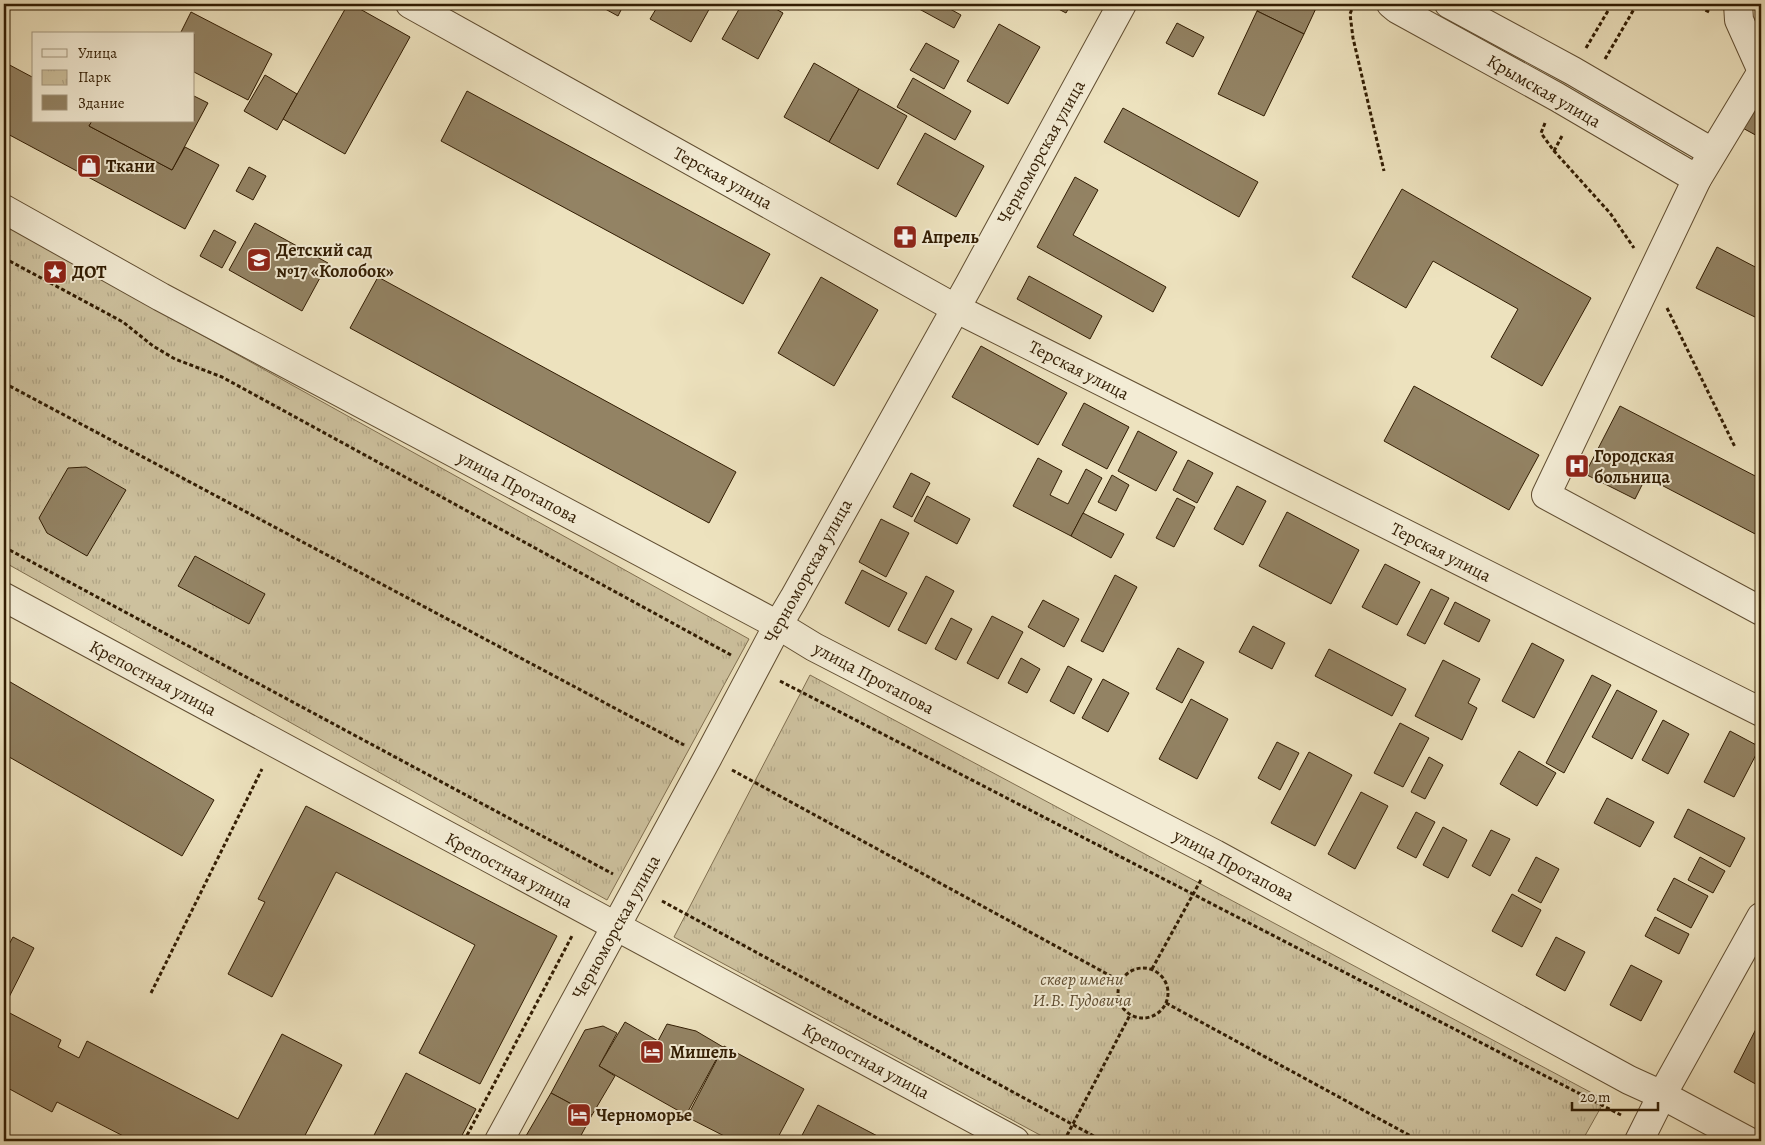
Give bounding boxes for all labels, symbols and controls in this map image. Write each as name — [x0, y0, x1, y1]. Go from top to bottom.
legend — [32, 32, 195, 122]
text: Улица — [78, 43, 117, 63]
street label: Крымская улица — [1483, 49, 1606, 134]
text: Парк — [78, 67, 111, 87]
street label: Черноморская улица — [991, 75, 1091, 228]
text: Здание — [78, 93, 125, 113]
street label: Терская улица — [669, 141, 777, 215]
shop icon: Ткани — [76, 153, 102, 179]
place label: Ткани — [106, 154, 156, 178]
pharmacy icon: Апрель — [892, 224, 918, 250]
place label: Апрель — [921, 225, 979, 249]
place label: Детский сад №17 «Колобок» — [276, 238, 394, 283]
school or university icon: Детский сад №17 «Колобок» — [246, 247, 272, 273]
place icon: ДОТ — [42, 259, 68, 285]
place label: ДОТ — [72, 260, 107, 284]
street label: Терская улица — [1025, 334, 1134, 406]
place label: Городская больница — [1594, 444, 1674, 489]
street label: улица Протапова — [453, 445, 583, 529]
hospital icon: Городская больница — [1564, 453, 1590, 479]
street label: Черноморская улица — [758, 494, 858, 647]
street label: Терская улица — [1387, 516, 1496, 588]
street label: Крепостная улица — [85, 634, 221, 722]
street label: улица Протапова — [809, 636, 939, 720]
street label: улица Протапова — [1169, 823, 1299, 907]
street label: Крепостная улица — [441, 826, 577, 914]
street label: Черноморская улица — [566, 850, 666, 1003]
park label: сквер имени И.В. Гудовича — [1032, 967, 1132, 1012]
street label: Крепостная улица — [798, 1017, 934, 1105]
hotel icon: Мишель — [639, 1039, 665, 1065]
place label: Мишель — [670, 1040, 737, 1064]
scale bar — [1572, 1080, 1659, 1112]
text: 20 m — [1580, 1087, 1611, 1107]
hotel icon: Черноморье — [566, 1102, 592, 1128]
place label: Черноморье — [596, 1103, 692, 1127]

